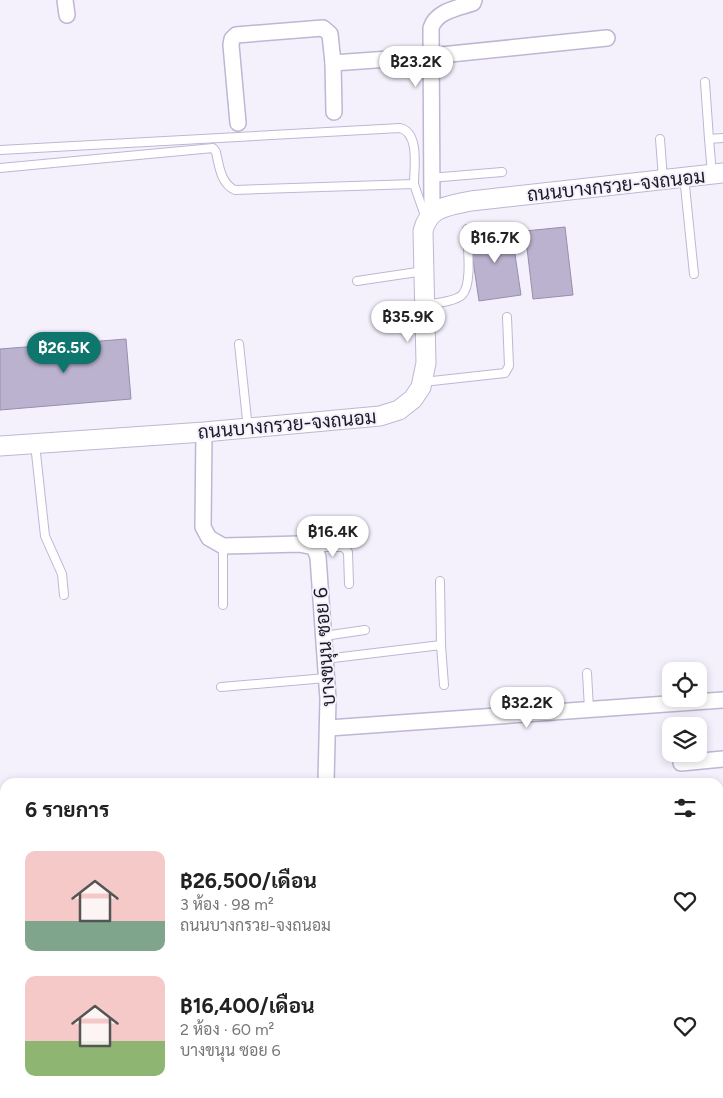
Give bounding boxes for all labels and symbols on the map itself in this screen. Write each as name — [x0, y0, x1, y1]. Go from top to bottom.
pin: ฿23.2K — [375, 46, 457, 88]
street label: ถนนบางกรวย-จงถนอม — [526, 165, 706, 206]
pin: ฿16.7K — [454, 222, 536, 264]
pin: ฿35.9K — [367, 300, 449, 343]
pin: ฿26.5K — [23, 332, 105, 374]
street label: ถนนบางกรวย-จงถนอม — [197, 405, 377, 444]
pin: ฿16.4K — [292, 516, 374, 558]
street label: บางขนุน ซอย 6 — [309, 586, 341, 707]
pin: ฿32.2K — [486, 686, 568, 729]

